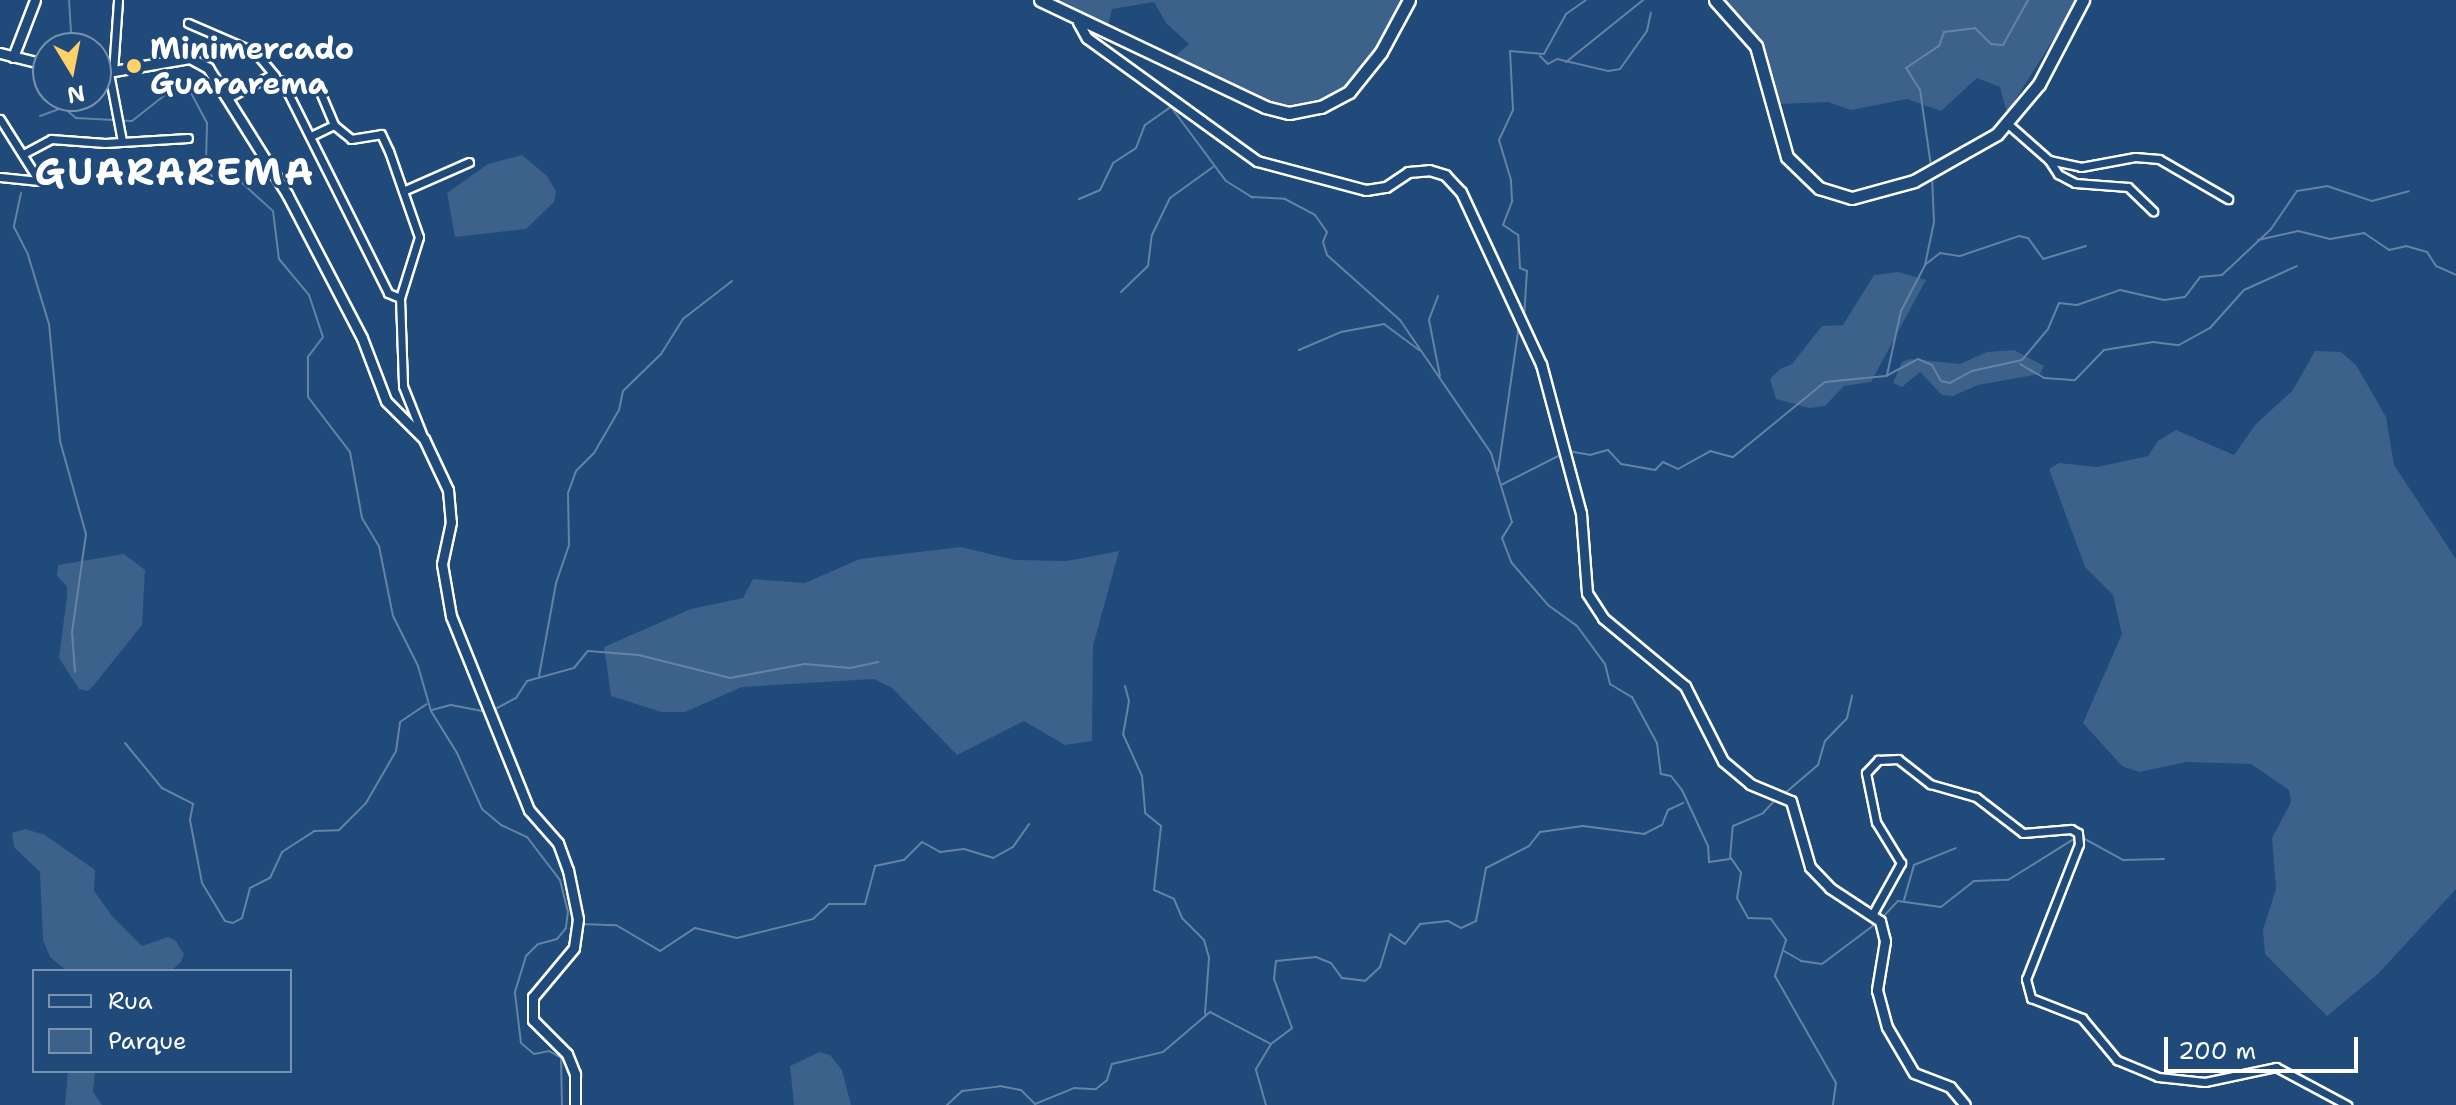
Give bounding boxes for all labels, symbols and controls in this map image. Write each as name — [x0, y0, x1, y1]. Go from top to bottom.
place label: Minimercado Guararema — [150, 31, 354, 102]
north arrow — [32, 32, 112, 112]
marker: Minimercado Guararema — [125, 57, 143, 75]
text: N — [65, 78, 87, 110]
district label: GUARAREMA — [35, 149, 315, 195]
legend — [32, 969, 292, 1073]
text: Rua — [108, 985, 153, 1017]
scale bar — [2168, 1021, 2362, 1071]
text: Parque — [108, 1025, 187, 1057]
text: 200 m — [2178, 1035, 2256, 1067]

